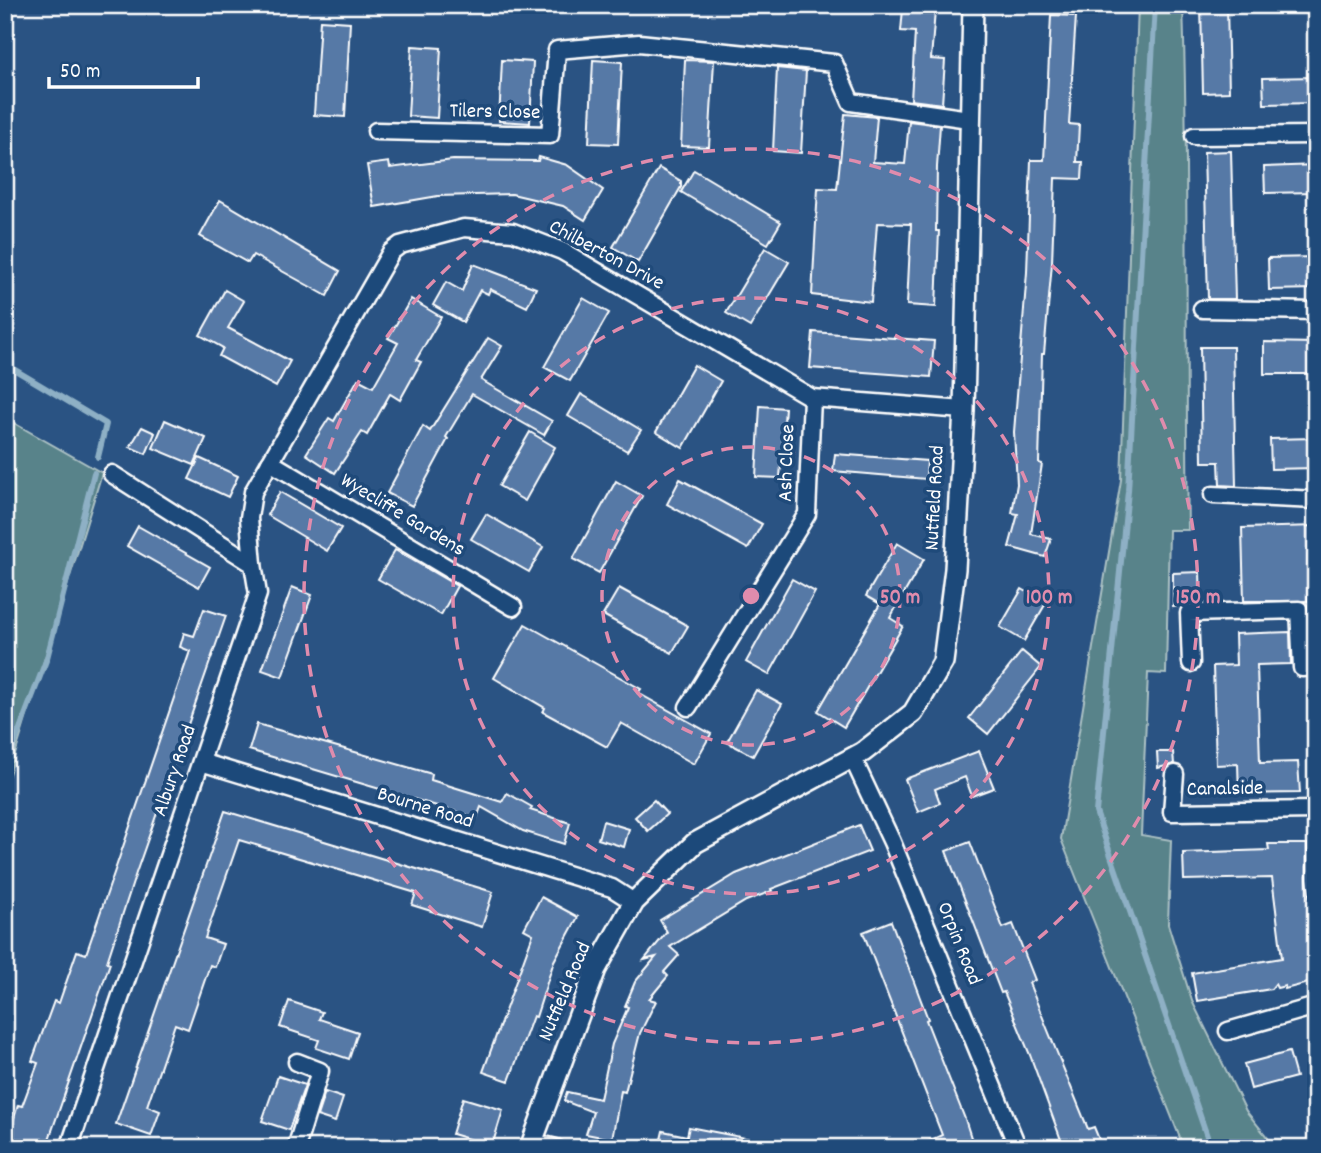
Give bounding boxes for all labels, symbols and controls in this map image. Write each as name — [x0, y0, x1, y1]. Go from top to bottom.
scale bar — [49, 46, 198, 90]
text: 50 m — [60, 58, 100, 88]
street label: Tilers Close — [449, 97, 541, 129]
street label: Chilberton Drive — [543, 213, 669, 299]
street label: Ash Close — [772, 424, 804, 502]
street label: Nutfield Road — [918, 445, 954, 551]
street label: Wyecliffe Gardens — [334, 467, 470, 565]
centre of rings — [739, 584, 763, 608]
text: 50 m — [880, 584, 920, 614]
text: 100 m — [1026, 584, 1072, 614]
text: 150 m — [1175, 584, 1221, 614]
street label: Albury Road — [146, 721, 206, 821]
street label: Canalside — [1186, 774, 1264, 806]
street label: Bourne Road — [373, 780, 477, 838]
street label: Orpin Road — [928, 898, 988, 990]
street label: Nutfield Road — [532, 938, 600, 1046]

